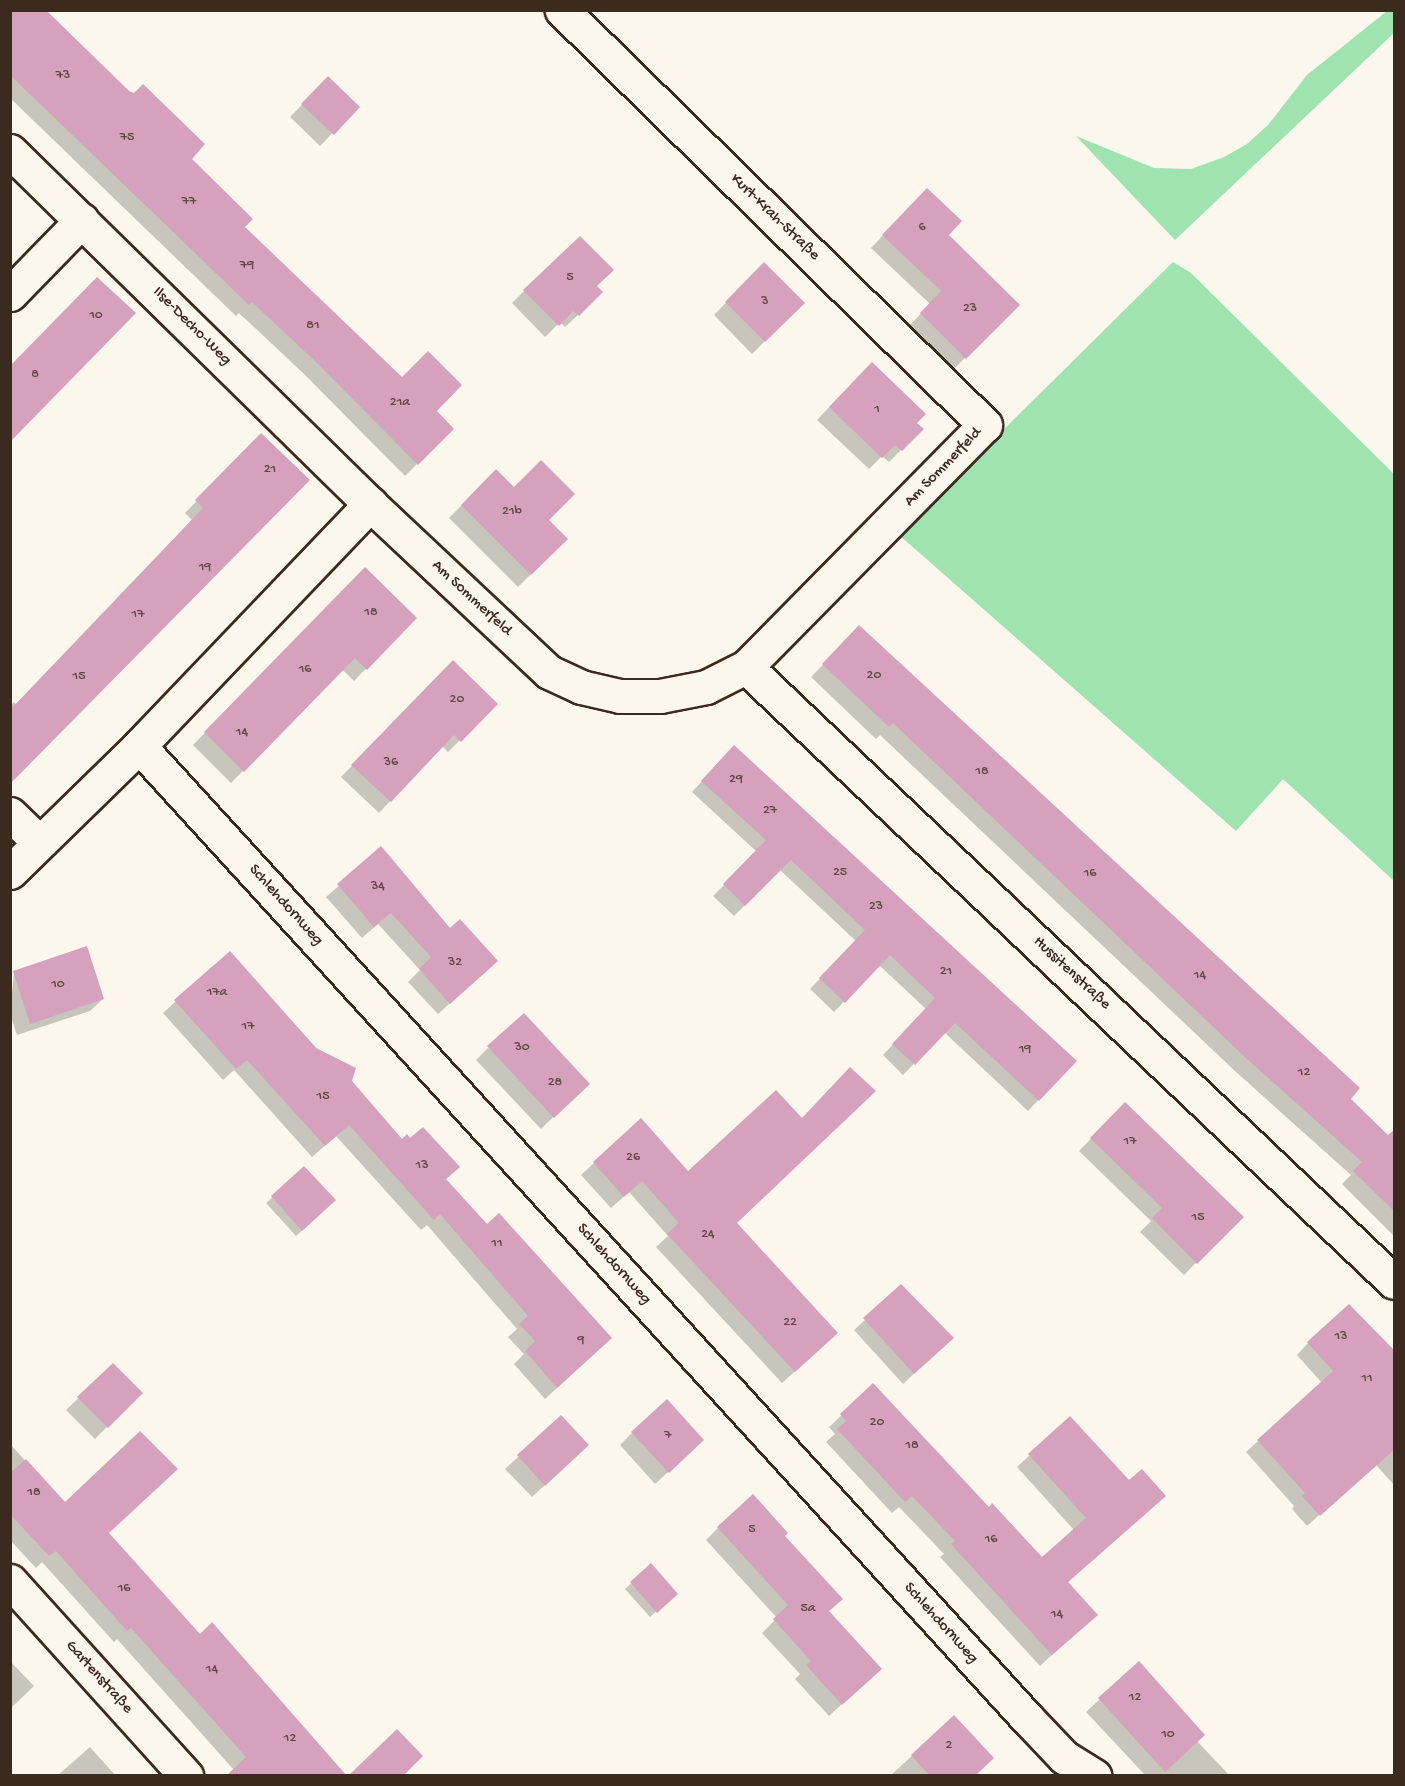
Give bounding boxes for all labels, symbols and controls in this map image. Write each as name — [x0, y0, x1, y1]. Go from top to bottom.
house number: 73 — [56, 68, 70, 84]
house number: 75 — [120, 130, 134, 146]
street label: Kurt-Krah-Straße — [725, 170, 823, 266]
house number: 77 — [182, 194, 196, 210]
house number: 6 — [918, 220, 926, 236]
house number: 79 — [240, 258, 254, 274]
house number: 5 — [566, 270, 574, 286]
street label: Ilse-Decho-Weg — [148, 284, 234, 370]
house number: 3 — [761, 294, 769, 310]
house number: 23 — [963, 301, 977, 317]
house number: 10 — [89, 308, 103, 324]
house number: 81 — [306, 318, 320, 334]
house number: 8 — [31, 367, 39, 383]
house number: 21a — [390, 395, 410, 411]
house number: 1 — [874, 402, 880, 418]
street label: Am Sommerfeld — [901, 424, 987, 512]
house number: 21 — [264, 462, 276, 478]
house number: 21b — [502, 504, 522, 520]
street label: Am Sommerfeld — [427, 557, 515, 641]
house number: 19 — [199, 560, 211, 576]
house number: 18 — [364, 605, 378, 621]
house number: 17 — [132, 607, 144, 623]
house number: 16 — [299, 662, 311, 678]
house number: 20 — [867, 668, 881, 684]
house number: 15 — [72, 669, 86, 685]
house number: 20 — [450, 692, 464, 708]
house number: 14 — [236, 725, 248, 741]
house number: 36 — [384, 755, 398, 771]
house number: 18 — [975, 764, 989, 780]
house number: 29 — [729, 772, 743, 788]
house number: 27 — [763, 803, 777, 819]
street label: Schlehdornweg — [244, 861, 326, 951]
house number: 25 — [833, 865, 847, 881]
house number: 16 — [1084, 866, 1096, 882]
house number: 34 — [371, 879, 385, 895]
house number: 23 — [869, 899, 883, 915]
street label: Hussitenstraße — [1028, 933, 1114, 1015]
house number: 32 — [448, 955, 462, 971]
house number: 21 — [940, 964, 952, 980]
house number: 14 — [1194, 968, 1206, 984]
house number: 10 — [51, 977, 65, 993]
house number: 17a — [207, 985, 227, 1001]
house number: 17 — [242, 1019, 254, 1035]
house number: 30 — [514, 1040, 530, 1056]
house number: 19 — [1019, 1042, 1031, 1058]
house number: 12 — [1298, 1065, 1310, 1081]
house number: 28 — [548, 1075, 562, 1091]
house number: 15 — [316, 1089, 330, 1105]
house number: 17 — [1124, 1134, 1136, 1150]
house number: 26 — [626, 1150, 640, 1166]
house number: 13 — [416, 1158, 428, 1174]
house number: 15 — [1191, 1210, 1205, 1226]
street label: Schlehdornweg — [572, 1220, 654, 1310]
house number: 24 — [701, 1227, 715, 1243]
house number: 11 — [491, 1236, 503, 1252]
house number: 22 — [783, 1315, 797, 1331]
house number: 13 — [1335, 1329, 1347, 1345]
house number: 9 — [577, 1333, 585, 1349]
house number: 11 — [1361, 1371, 1373, 1387]
house number: 20 — [870, 1415, 884, 1431]
house number: 7 — [664, 1428, 672, 1444]
house number: 18 — [905, 1438, 919, 1454]
house number: 18 — [27, 1485, 41, 1501]
house number: 5 — [748, 1522, 756, 1538]
house number: 16 — [985, 1532, 997, 1548]
street label: Schlehdornweg — [899, 1579, 981, 1669]
house number: 16 — [118, 1581, 130, 1597]
house number: 5a — [800, 1601, 816, 1617]
house number: 14 — [1051, 1607, 1063, 1623]
street label: Gartenstraße — [60, 1637, 136, 1719]
house number: 14 — [206, 1662, 218, 1678]
house number: 12 — [1129, 1690, 1141, 1706]
house number: 10 — [1161, 1727, 1175, 1743]
house number: 12 — [284, 1731, 296, 1747]
house number: 2 — [946, 1738, 952, 1754]

